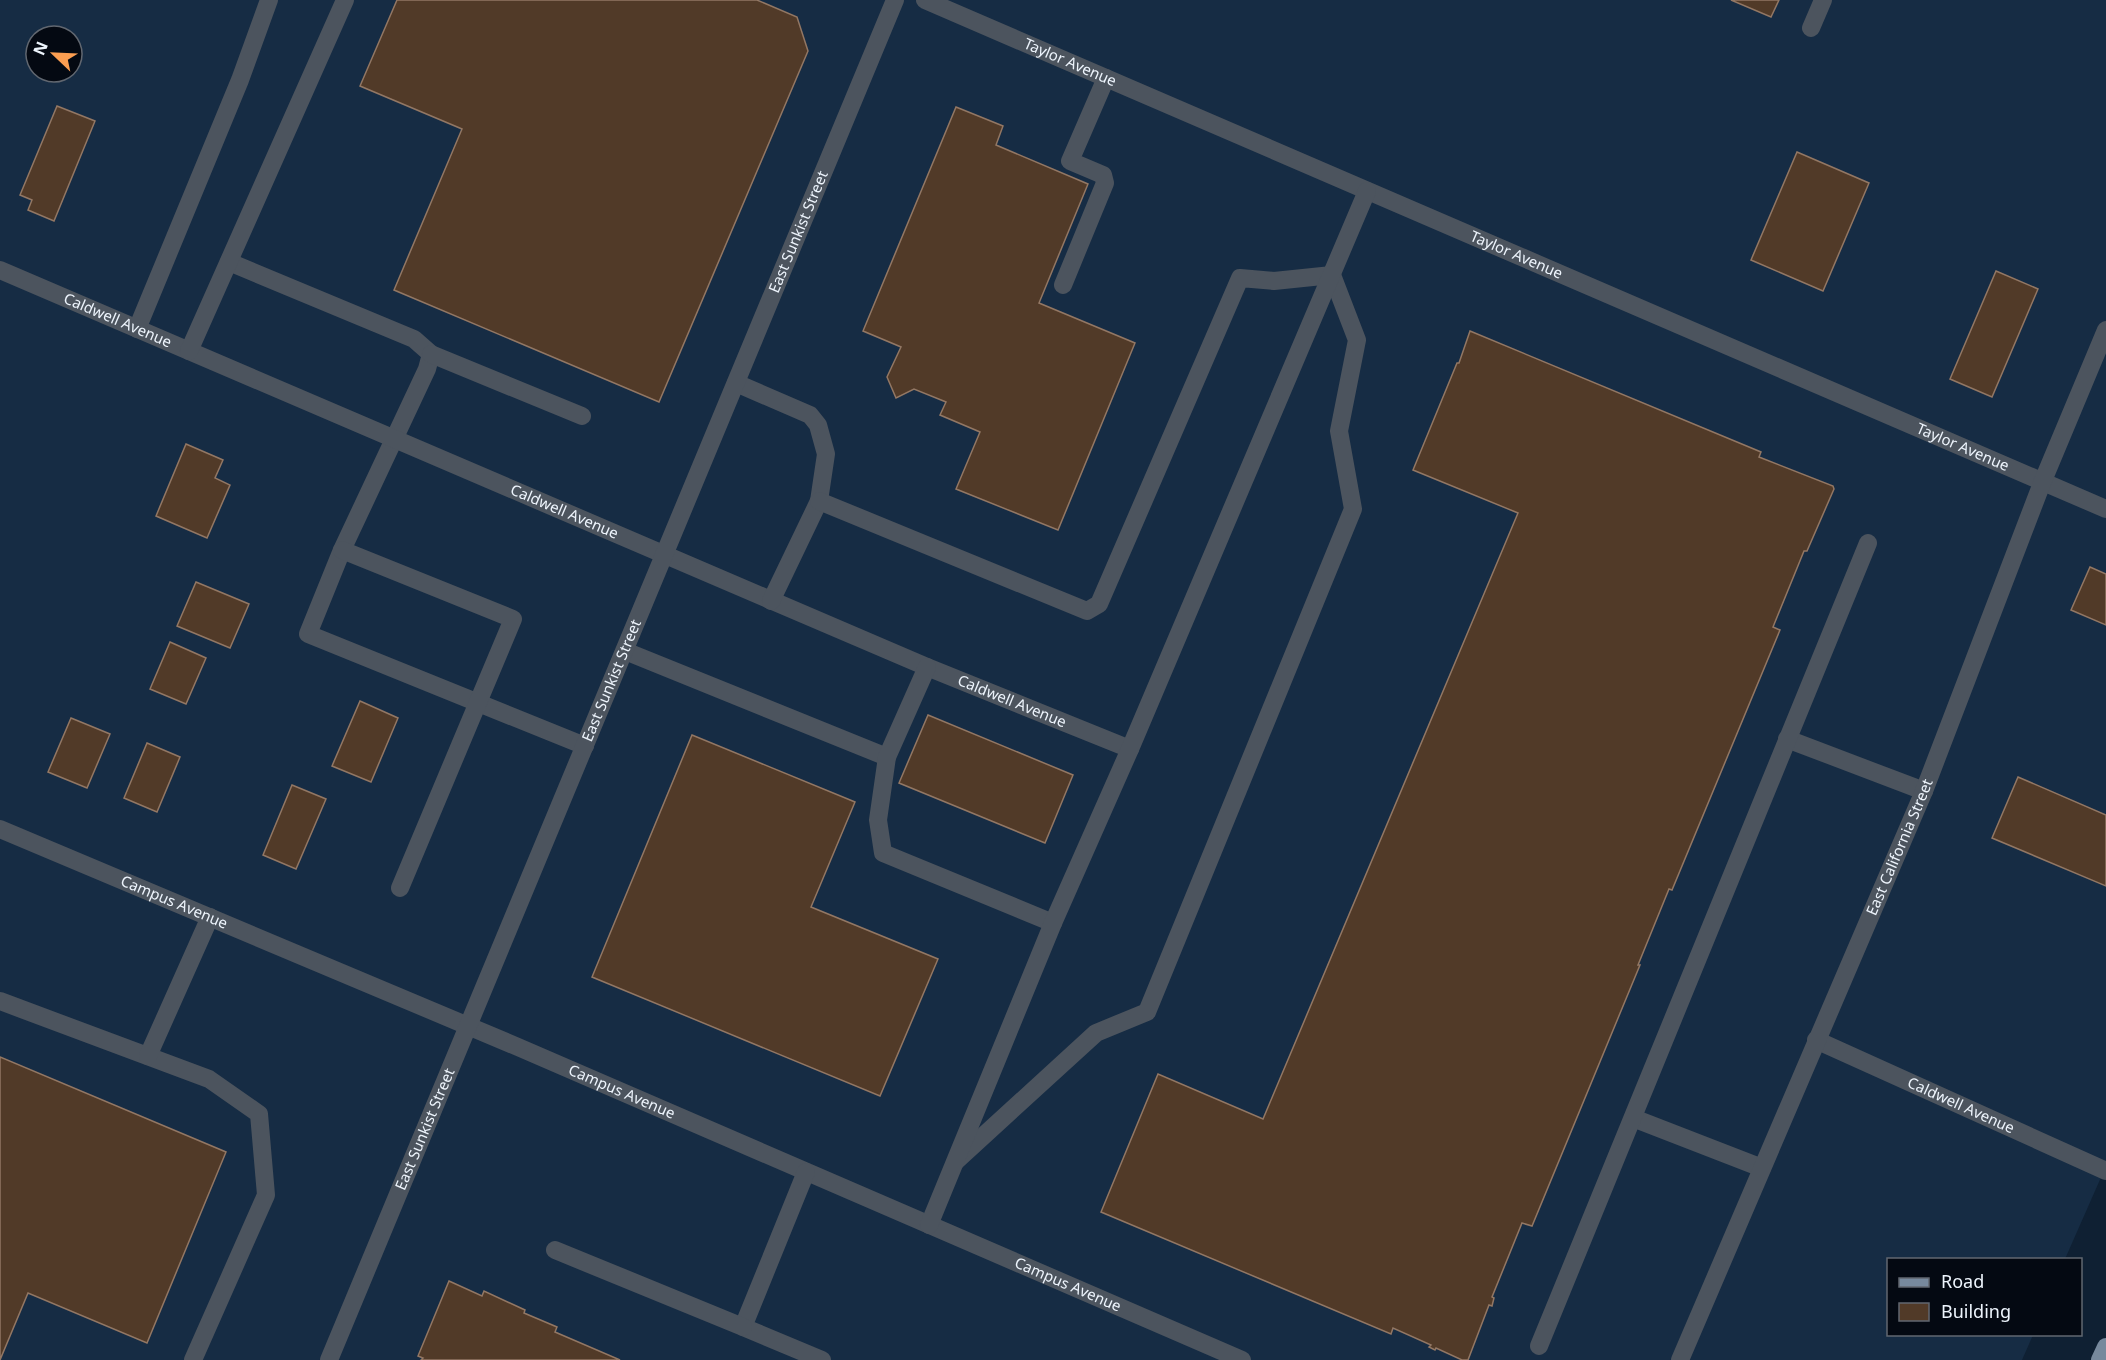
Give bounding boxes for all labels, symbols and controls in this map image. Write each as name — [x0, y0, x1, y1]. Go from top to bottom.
north arrow — [24, 24, 84, 84]
street label: Taylor Avenue — [1021, 33, 1120, 90]
text: N — [28, 38, 53, 58]
street label: East Sunkist Street — [763, 167, 832, 295]
street label: Taylor Avenue — [1467, 225, 1566, 283]
street label: Caldwell Avenue — [61, 288, 175, 351]
street label: Taylor Avenue — [1914, 418, 2013, 475]
street label: Caldwell Avenue — [508, 479, 622, 543]
street label: East Sunkist Street — [577, 616, 645, 744]
street label: Caldwell Avenue — [955, 669, 1070, 731]
street label: East California Street — [1861, 775, 1937, 918]
street label: Campus Avenue — [118, 870, 231, 933]
street label: Campus Avenue — [566, 1059, 679, 1123]
street label: East Sunkist Street — [390, 1064, 459, 1193]
street label: Caldwell Avenue — [1904, 1072, 2018, 1137]
street label: Campus Avenue — [1012, 1252, 1125, 1316]
legend — [1887, 1258, 2082, 1336]
text: Road — [1941, 1269, 1984, 1293]
text: Building — [1941, 1299, 2011, 1323]

